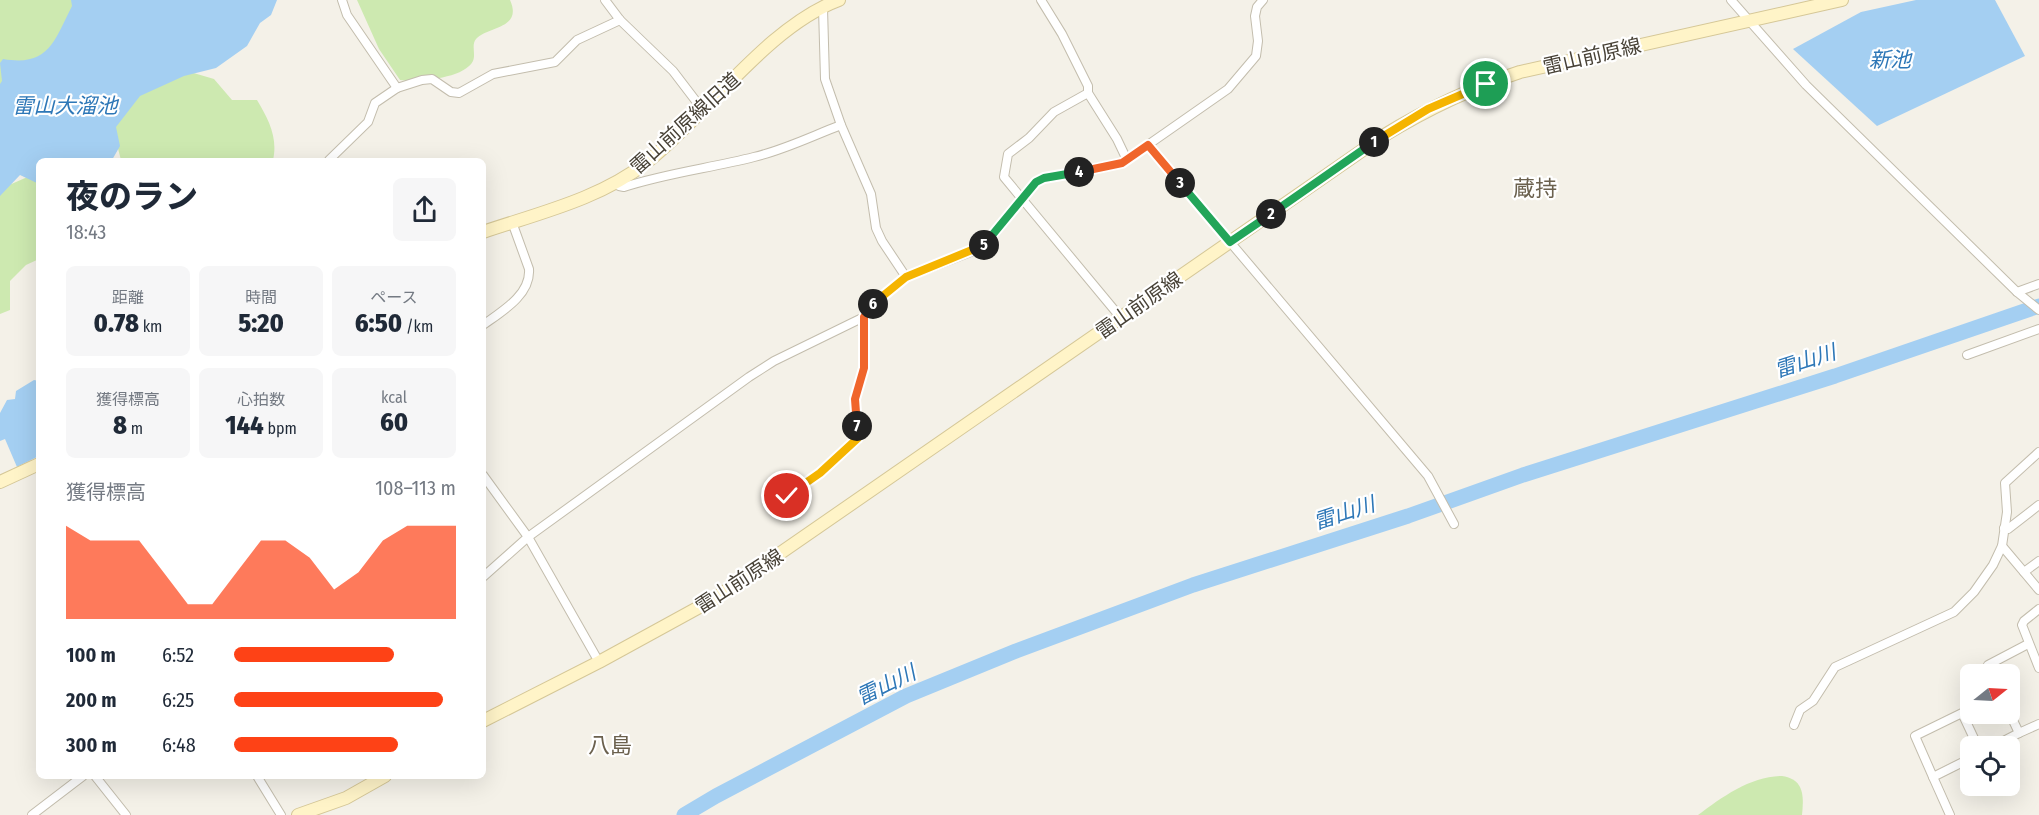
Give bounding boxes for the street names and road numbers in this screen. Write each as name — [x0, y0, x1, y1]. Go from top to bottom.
street label: 雷山前原線 — [1541, 33, 1643, 79]
street label: 雷山前原線旧道 — [625, 67, 745, 179]
street label: 雷山前原線 — [1091, 266, 1187, 344]
street label: 雷山前原線 — [691, 544, 787, 618]

